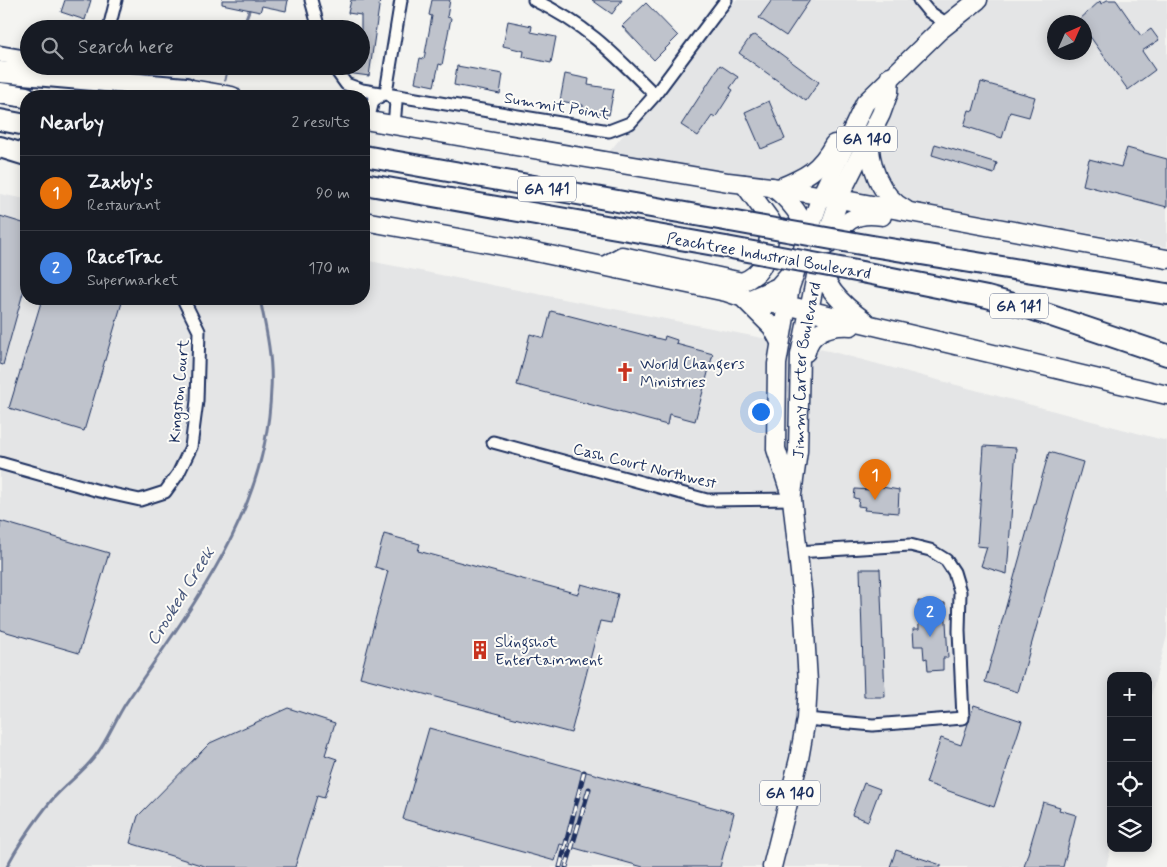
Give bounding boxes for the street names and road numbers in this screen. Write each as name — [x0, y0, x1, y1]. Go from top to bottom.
street label: Summit Point — [503, 88, 612, 125]
road number: GA 140 — [837, 126, 897, 152]
road number: GA 141 — [518, 176, 576, 202]
street label: Peachtree Industrial Boulevard — [665, 228, 872, 285]
street label: Jimmy Carter Boulevard — [788, 280, 826, 460]
road number: GA 141 — [990, 294, 1048, 318]
street label: Kingston Court — [165, 338, 196, 444]
street label: Cash Court Northwest — [571, 438, 719, 494]
road number: GA 140 — [760, 780, 820, 806]

